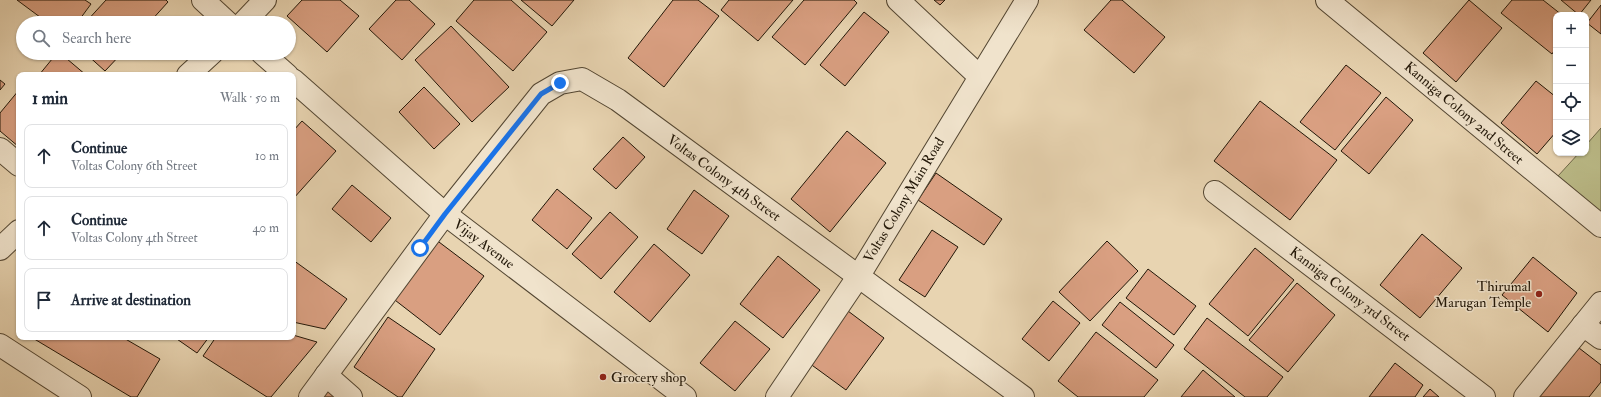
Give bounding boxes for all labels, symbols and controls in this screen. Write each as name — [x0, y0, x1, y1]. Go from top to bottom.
map controls — [1553, 12, 1589, 156]
button: + — [1553, 12, 1589, 48]
search box — [16, 16, 296, 60]
icon: search — [30, 27, 52, 49]
text: Search here — [62, 29, 131, 48]
button: − — [1553, 48, 1589, 84]
street label: Kanniga Colony 2nd Street — [1400, 58, 1527, 169]
route end — [551, 74, 569, 92]
button: locate — [1553, 84, 1589, 120]
text: 1 min — [32, 88, 68, 109]
text: Walk · 50 m — [220, 90, 280, 106]
button: layers — [1553, 120, 1589, 156]
street label: Voltas Colony 4th Street — [663, 131, 785, 226]
street label: Voltas Colony Main Road — [860, 134, 949, 266]
text: Continue — [71, 139, 127, 158]
icon: ahead — [33, 145, 55, 167]
text: 10 m — [255, 148, 279, 164]
text: Voltas Colony 6th Street — [71, 158, 197, 174]
text: Continue — [71, 211, 127, 230]
street label: Vijay Avenue — [450, 216, 518, 273]
icon: ahead — [33, 217, 55, 239]
text: 40 m — [253, 220, 279, 236]
text: Voltas Colony 4th Street — [71, 230, 198, 246]
route start — [411, 239, 429, 257]
street label: Kanniga Colony 3rd Street — [1286, 243, 1414, 346]
place label: Thirumal Marugan Temple — [1435, 278, 1531, 312]
icon: arrive — [33, 289, 55, 311]
marker: Thirumal Marugan Temple — [1534, 289, 1544, 299]
text: Arrive at destination — [71, 291, 191, 310]
place label: Grocery shop — [611, 369, 686, 387]
marker: Grocery shop — [598, 372, 608, 382]

